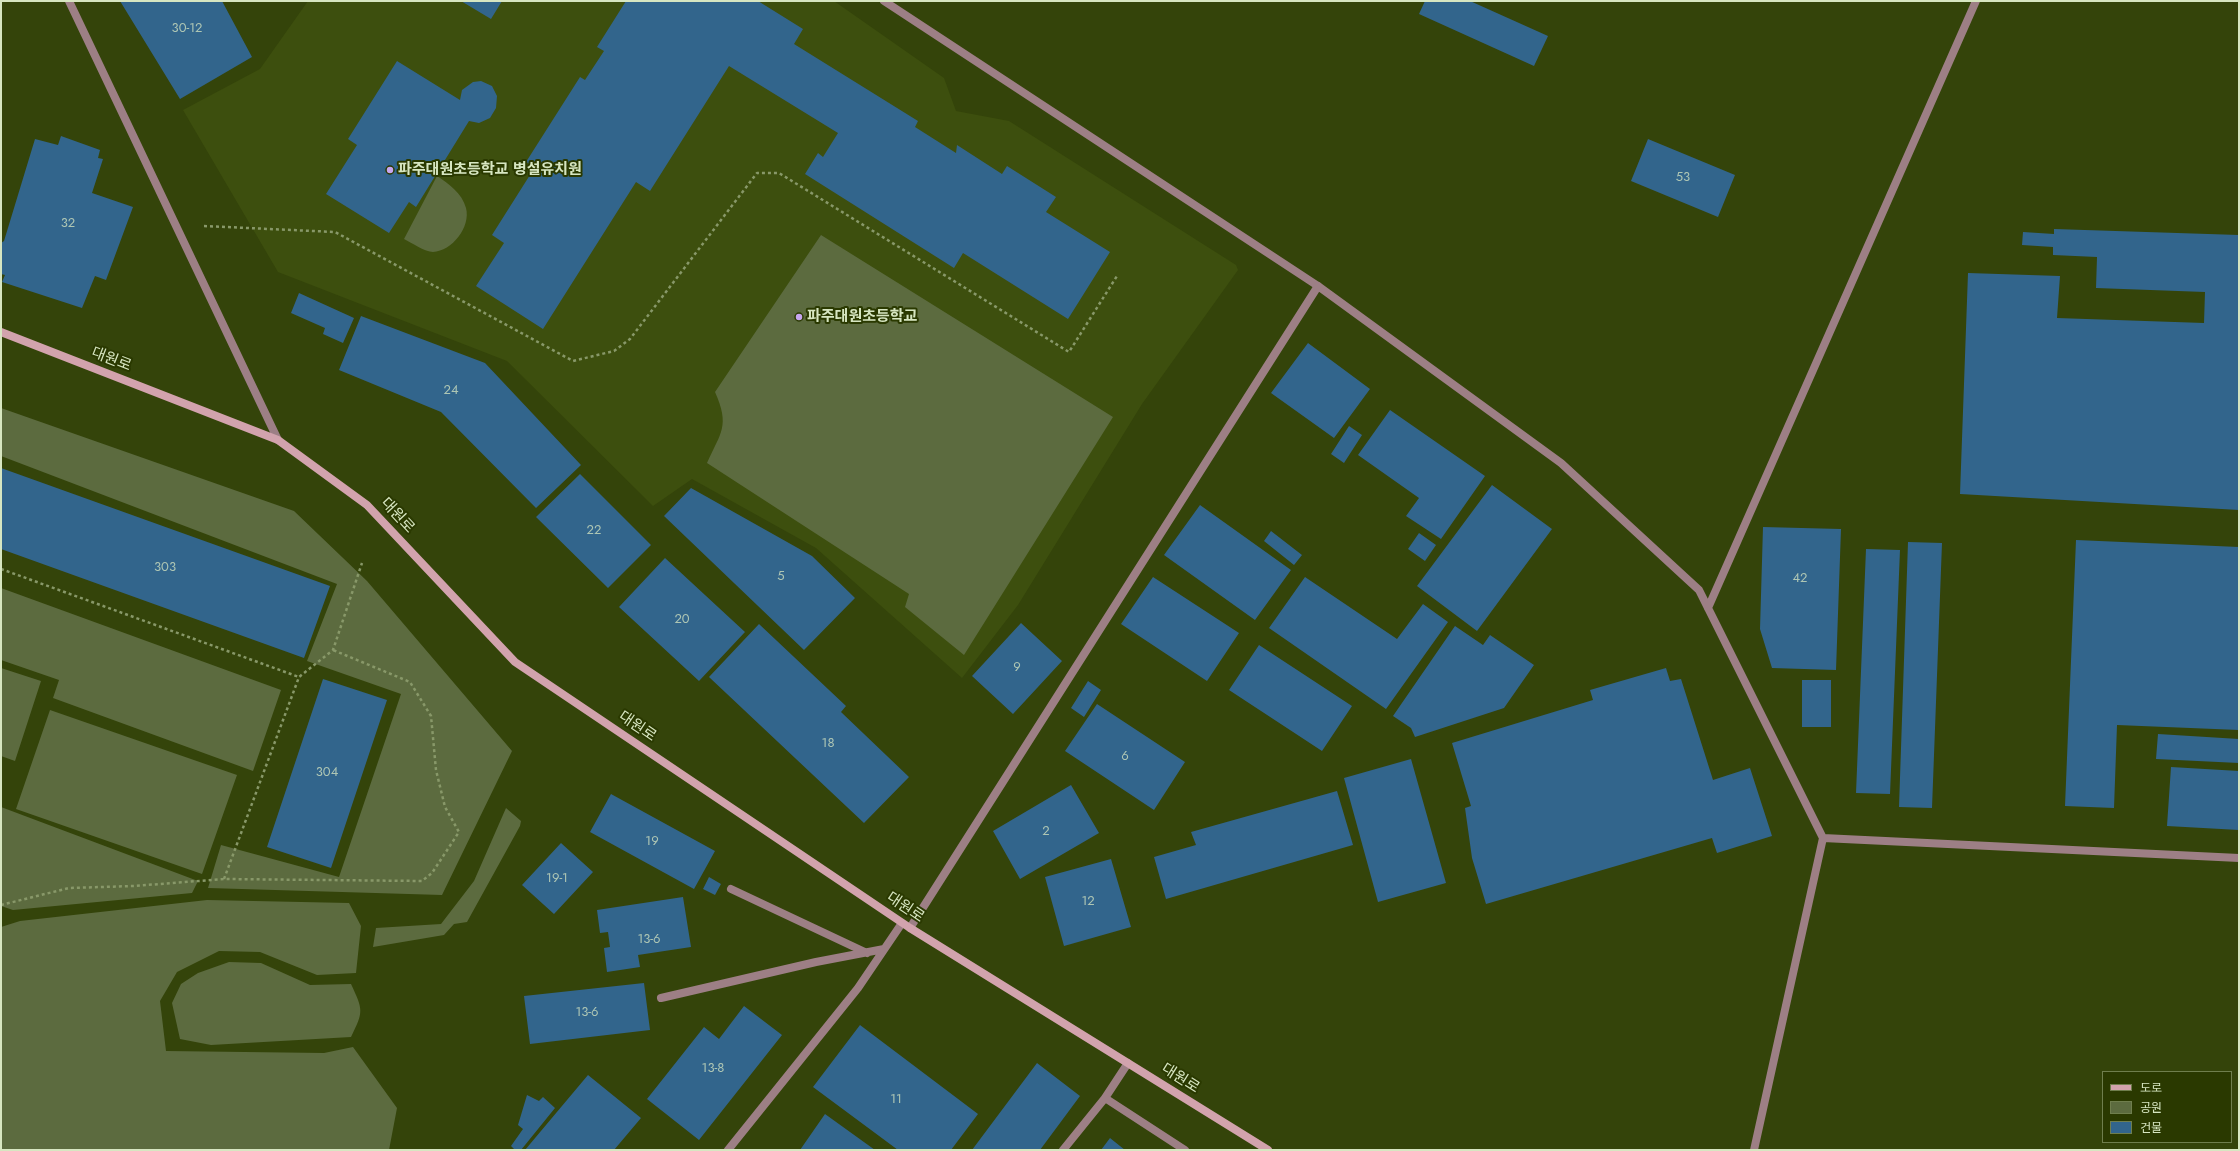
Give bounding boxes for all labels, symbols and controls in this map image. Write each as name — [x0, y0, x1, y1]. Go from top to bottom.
house number: 30-12 — [172, 21, 202, 37]
place label: 파주대원초등학교 병설유치원 — [398, 161, 582, 179]
marker: 파주대원초등학교 병설유치원 — [385, 165, 395, 175]
house number: 53 — [1676, 170, 1690, 186]
house number: 32 — [61, 216, 75, 232]
place label: 파주대원초등학교 — [807, 308, 917, 326]
marker: 파주대원초등학교 — [794, 312, 804, 322]
street label: 대원로 — [88, 344, 134, 376]
house number: 24 — [444, 383, 458, 399]
street label: 대원로 — [376, 495, 418, 537]
house number: 22 — [587, 523, 601, 539]
house number: 303 — [154, 560, 176, 576]
house number: 5 — [777, 569, 785, 585]
house number: 42 — [1793, 571, 1807, 587]
house number: 20 — [674, 612, 690, 628]
house number: 9 — [1013, 660, 1021, 676]
street label: 대원로 — [615, 708, 659, 746]
house number: 18 — [822, 736, 834, 752]
house number: 6 — [1121, 749, 1129, 765]
house number: 304 — [316, 765, 338, 781]
house number: 2 — [1042, 824, 1050, 840]
house number: 19 — [645, 834, 659, 850]
house number: 19-1 — [546, 871, 568, 887]
street label: 대원로 — [883, 889, 927, 927]
house number: 12 — [1081, 894, 1095, 910]
house number: 13-6 — [637, 932, 661, 948]
house number: 13-6 — [575, 1005, 599, 1021]
street label: 대원로 — [1158, 1060, 1202, 1098]
house number: 13-8 — [702, 1061, 724, 1077]
legend — [2102, 1071, 2232, 1143]
text: 도로 — [2140, 1079, 2162, 1097]
house number: 11 — [890, 1092, 902, 1108]
text: 공원 — [2140, 1099, 2162, 1117]
text: 건물 — [2140, 1119, 2162, 1137]

